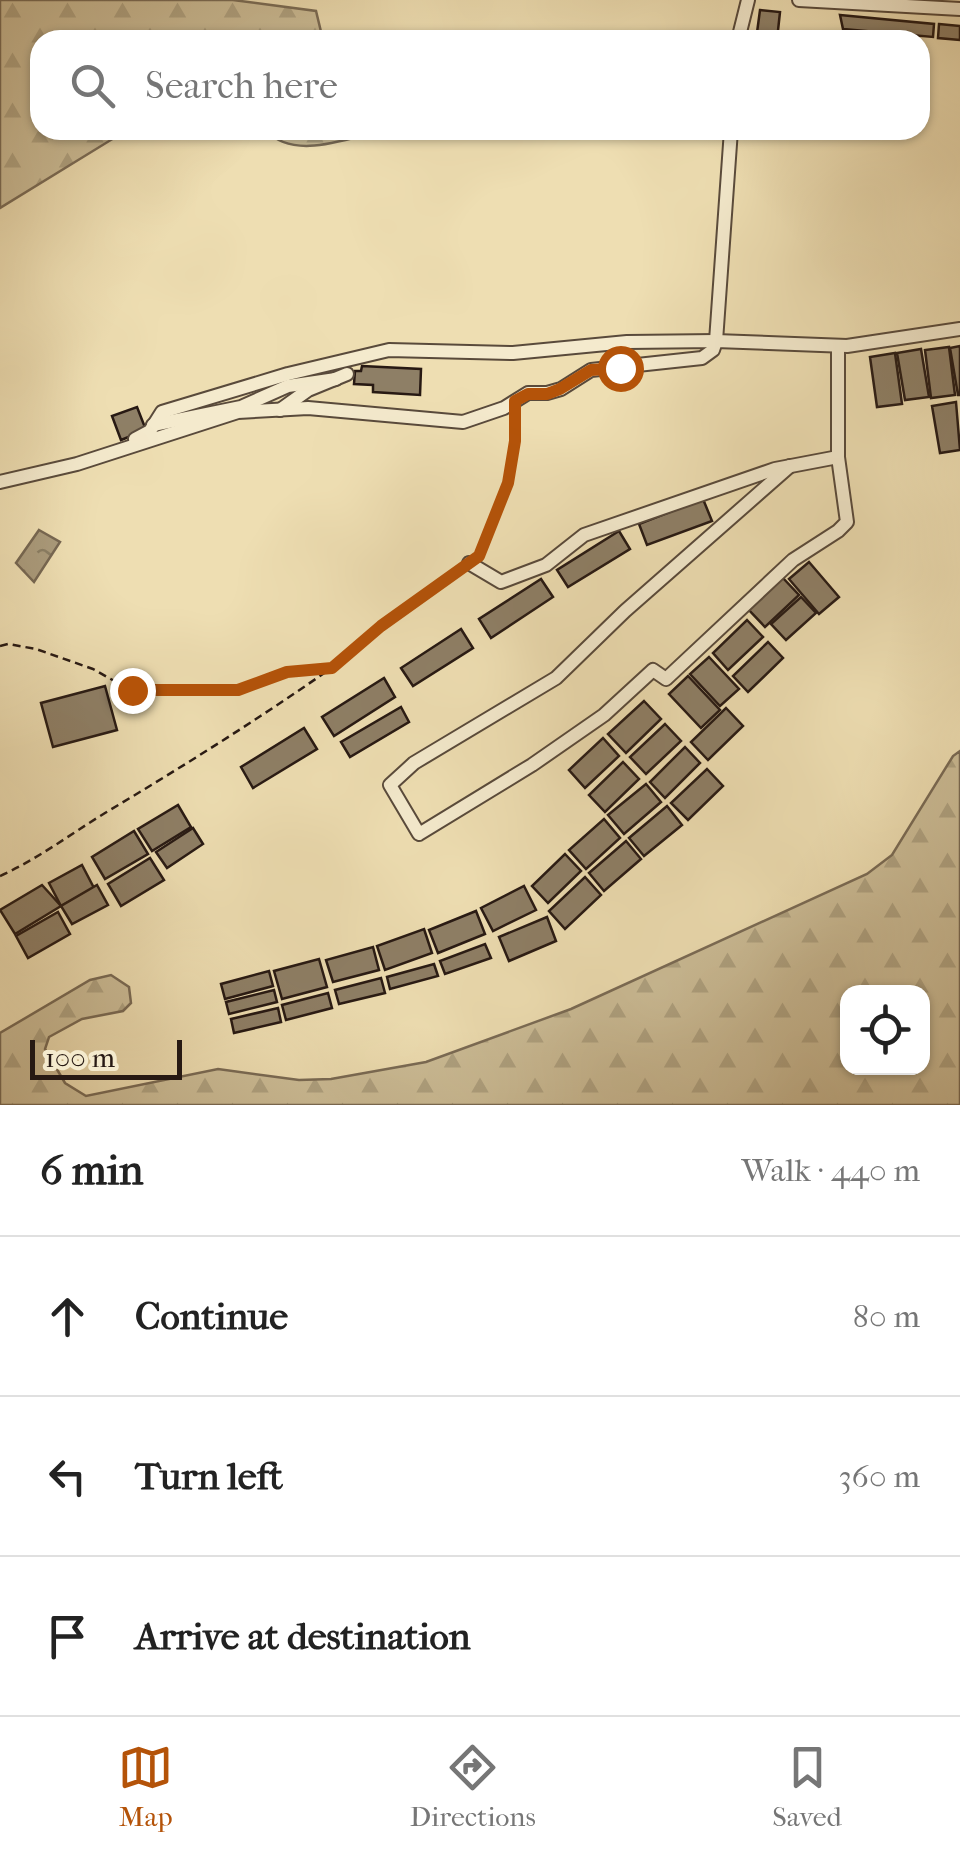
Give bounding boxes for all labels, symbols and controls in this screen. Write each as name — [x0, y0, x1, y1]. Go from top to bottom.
search box — [30, 30, 930, 140]
icon: search — [65, 58, 120, 113]
text: Search here — [145, 63, 338, 108]
route start — [598, 346, 644, 392]
route end — [110, 668, 156, 714]
map controls — [840, 985, 930, 1075]
button: locate — [840, 985, 930, 1075]
scale bar — [30, 1035, 182, 1080]
text: 100 m — [45, 1041, 115, 1074]
text: 6 min — [40, 1146, 143, 1195]
text: Walk · 440 m — [741, 1152, 920, 1189]
icon: ahead — [40, 1289, 95, 1344]
text: Continue — [135, 1294, 288, 1339]
text: 80 m — [853, 1298, 920, 1335]
icon: left — [40, 1449, 95, 1504]
text: Turn left — [135, 1454, 283, 1499]
text: 360 m — [838, 1458, 920, 1495]
icon: arrive — [40, 1609, 95, 1664]
text: Arrive at destination — [135, 1614, 471, 1659]
tab: Map — [118, 1740, 173, 1833]
tab: Directions — [410, 1740, 536, 1833]
tab: Saved — [772, 1740, 842, 1833]

